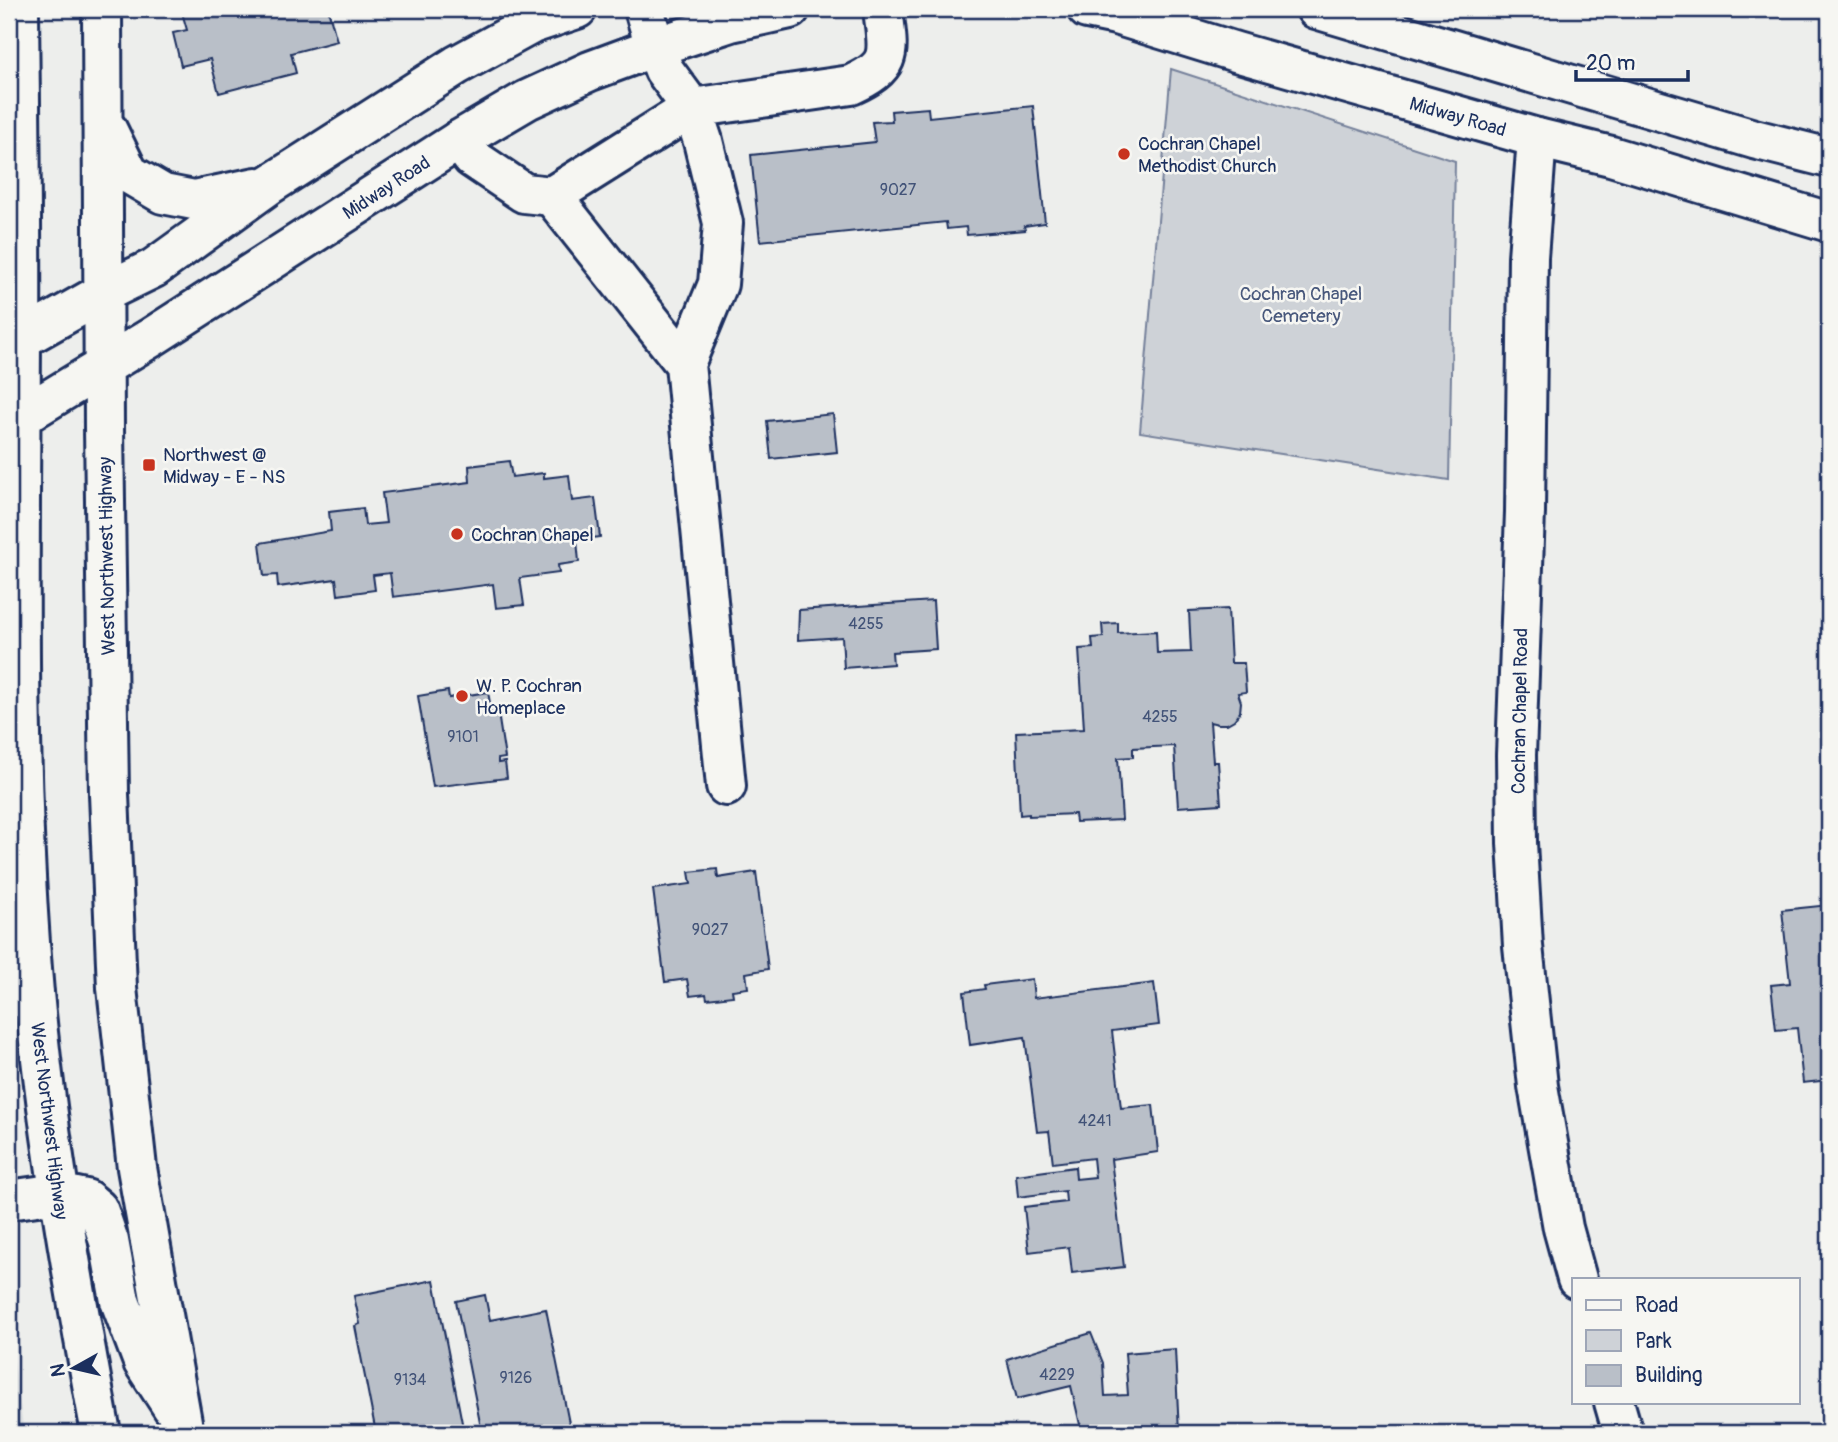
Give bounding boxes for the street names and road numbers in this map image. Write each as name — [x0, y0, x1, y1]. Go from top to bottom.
street label: Midway Road — [1407, 92, 1509, 142]
street label: Midway Road — [338, 151, 435, 225]
street label: West Northwest Highway — [93, 456, 121, 655]
street label: Cochran Chapel Road — [1507, 628, 1533, 794]
street label: West Northwest Highway — [25, 1021, 73, 1221]

